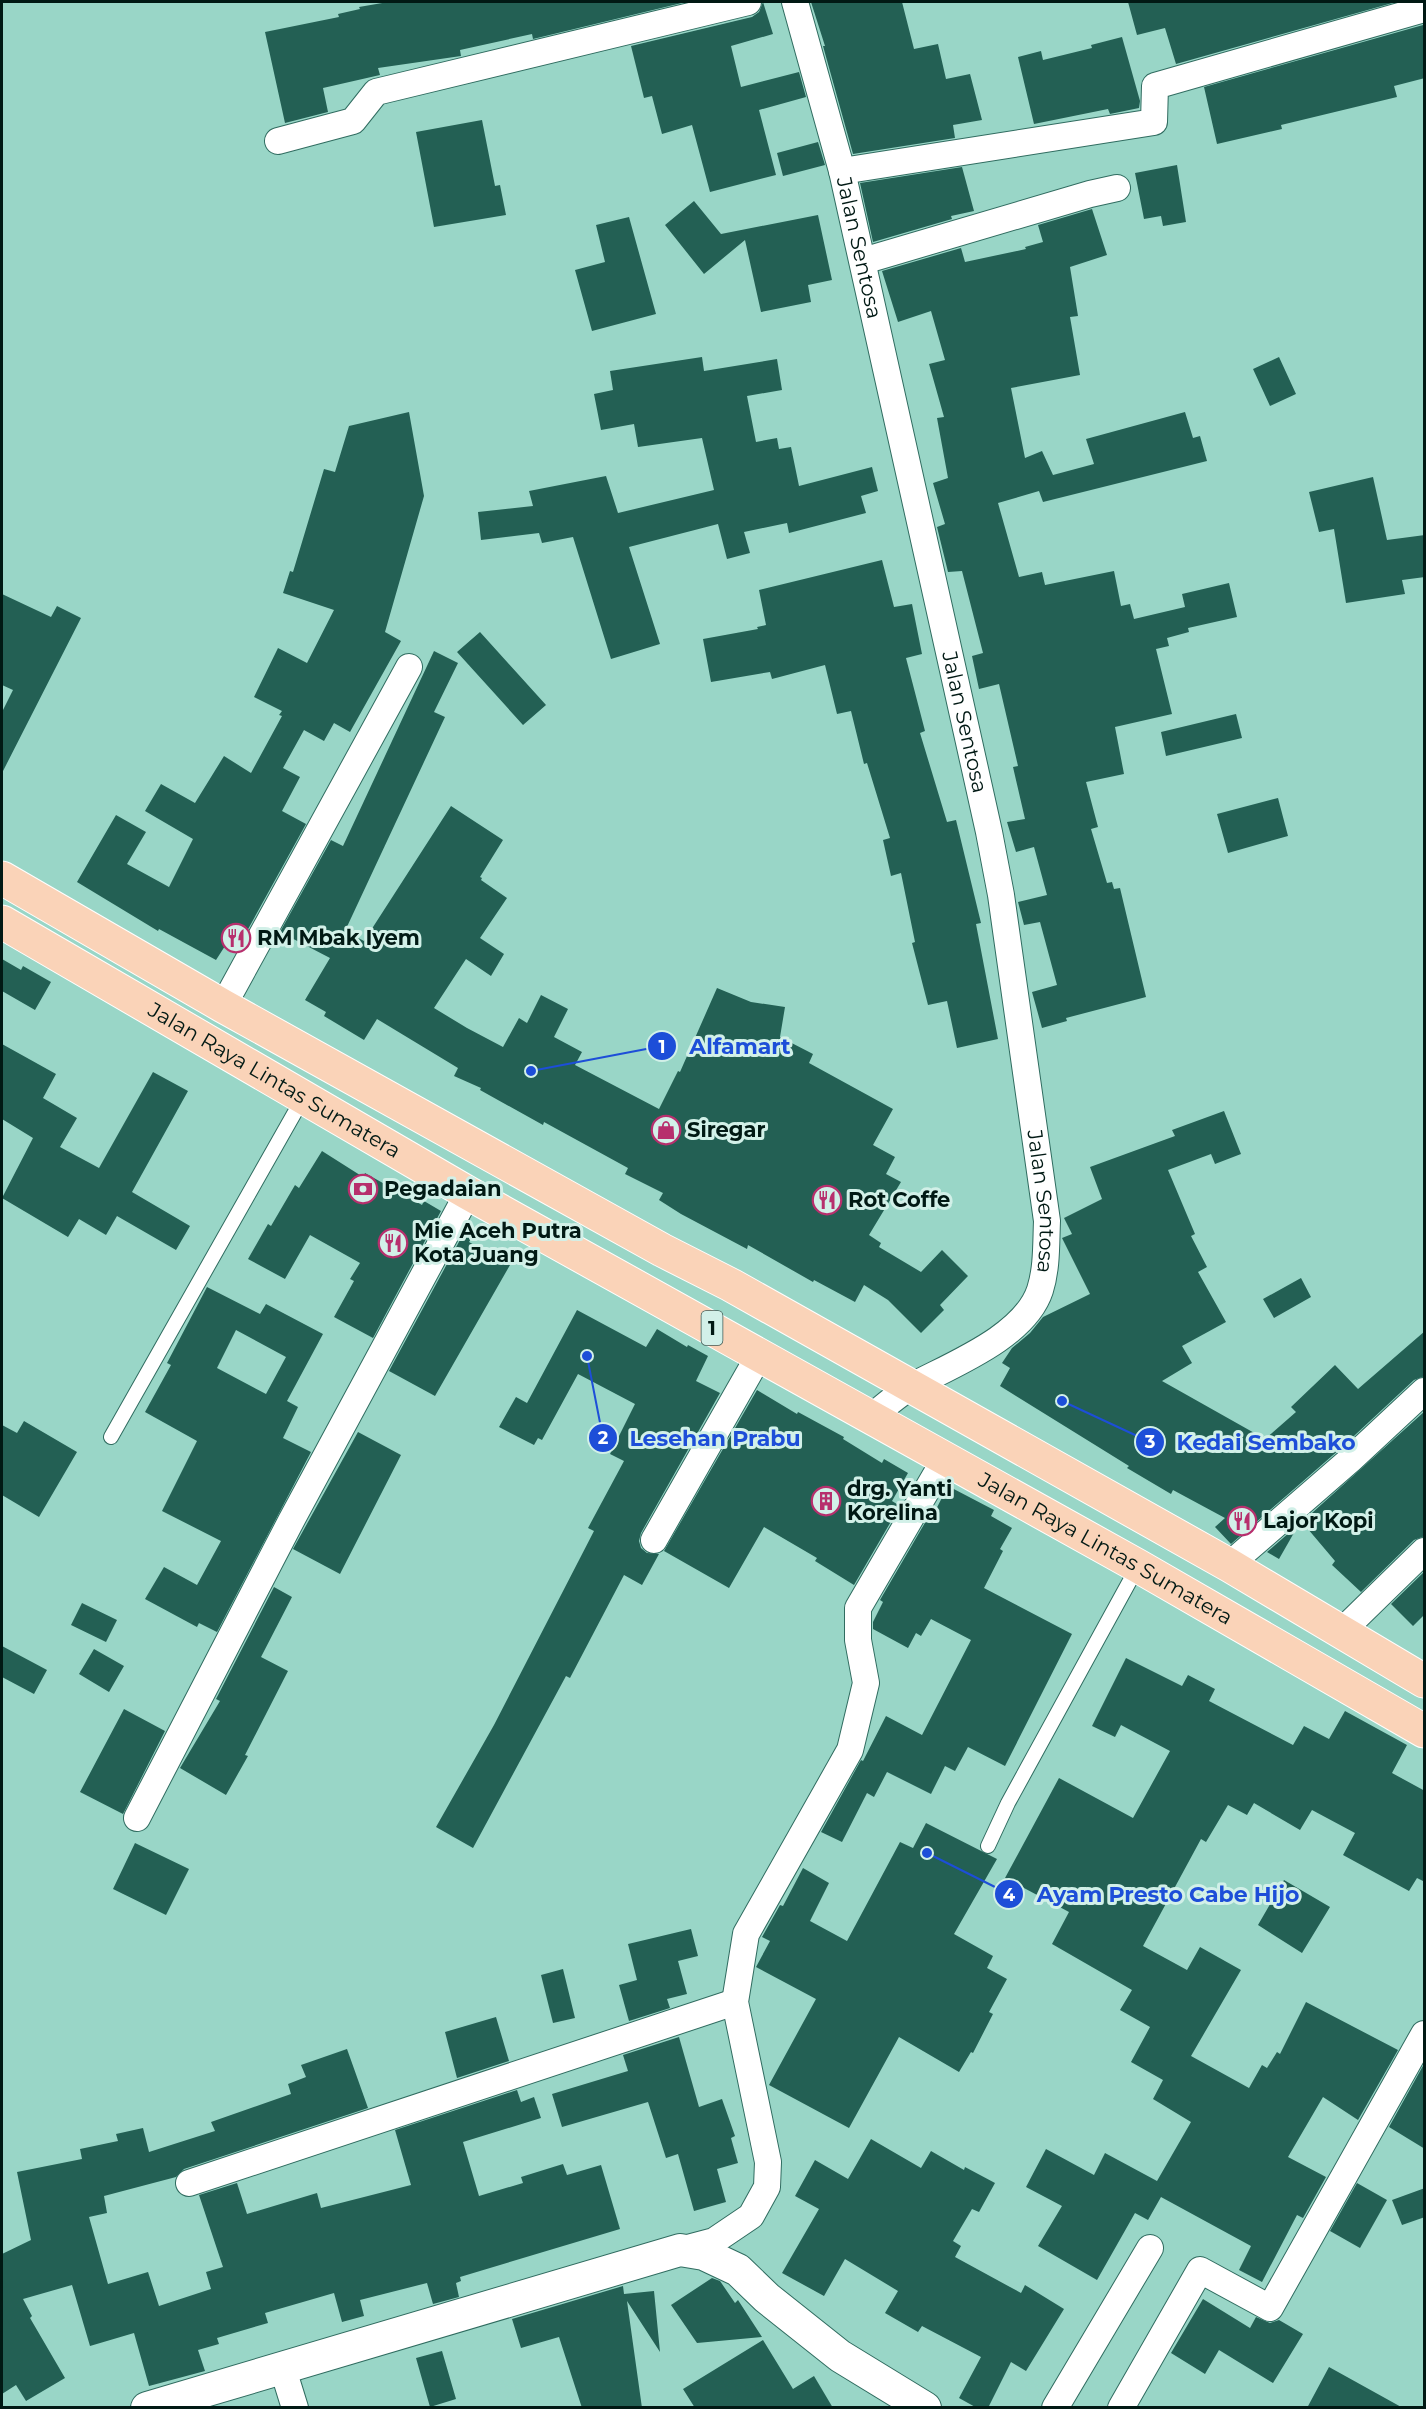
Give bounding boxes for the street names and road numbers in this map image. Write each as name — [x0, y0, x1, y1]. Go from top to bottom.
street label: Jalan Sentosa — [831, 173, 887, 321]
street label: Jalan Sentosa — [937, 648, 993, 795]
street label: Jalan Raya Lintas Sumatera — [143, 996, 405, 1163]
street label: Jalan Sentosa — [1022, 1127, 1060, 1275]
road number: 1 — [702, 1311, 722, 1345]
street label: Jalan Raya Lintas Sumatera — [973, 1466, 1237, 1630]

